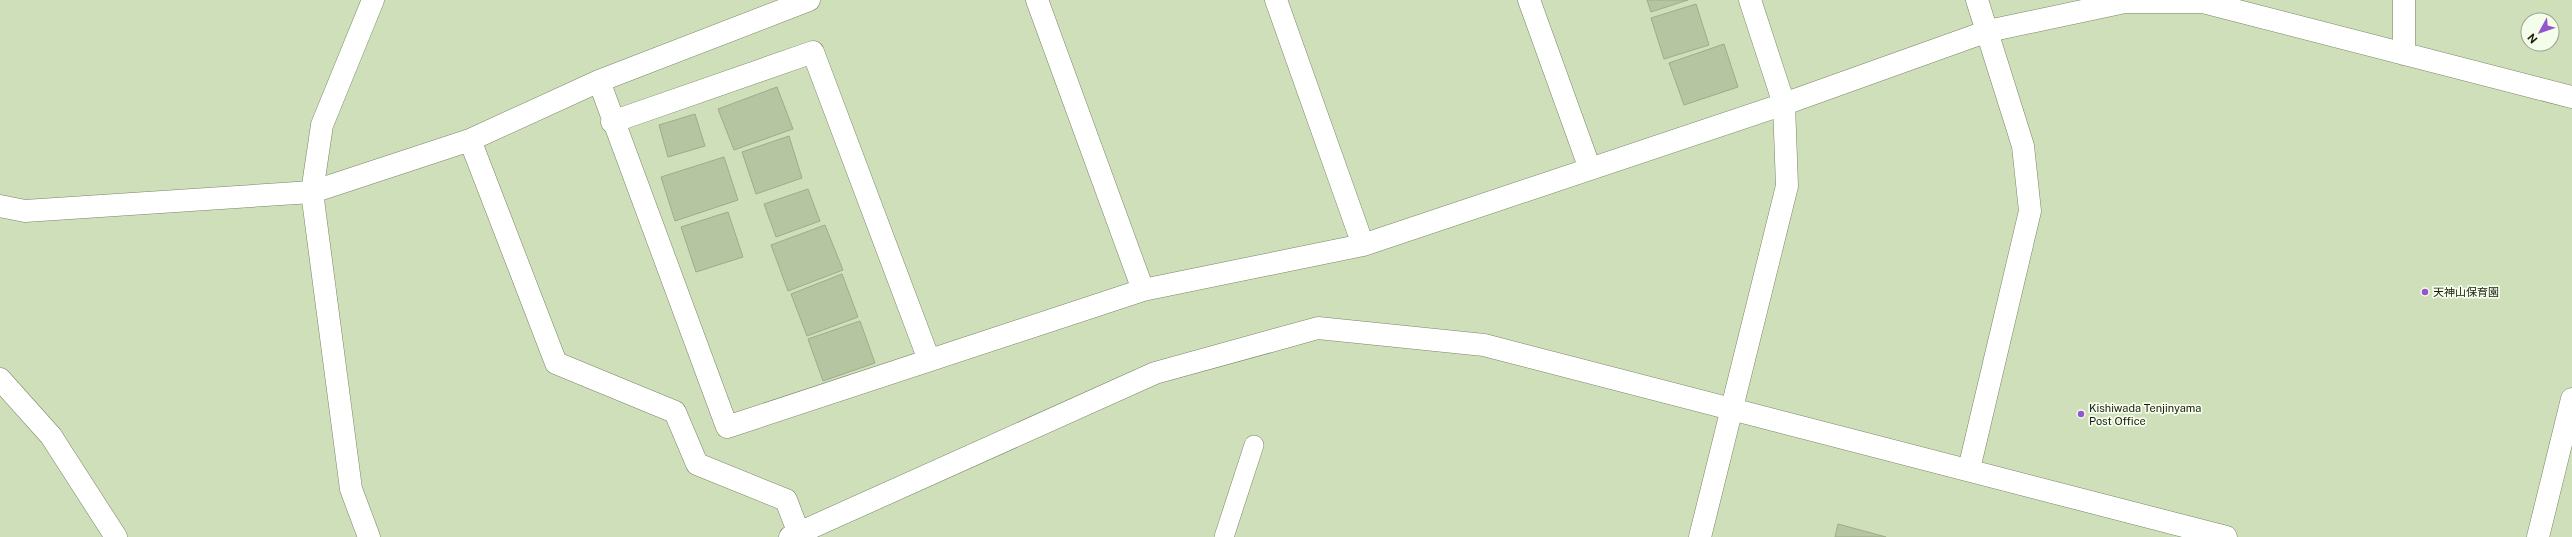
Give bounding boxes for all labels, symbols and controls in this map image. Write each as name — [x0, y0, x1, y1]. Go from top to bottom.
north arrow — [2520, 12, 2560, 52]
text: N — [2525, 31, 2540, 46]
place label: 天神山保育園 — [2433, 286, 2499, 298]
marker: 天神山保育園 — [2420, 287, 2430, 297]
place label: Kishiwada Tenjinyama Post Office — [2089, 402, 2201, 427]
marker: Kishiwada Tenjinyama Post Office — [2076, 409, 2086, 419]

